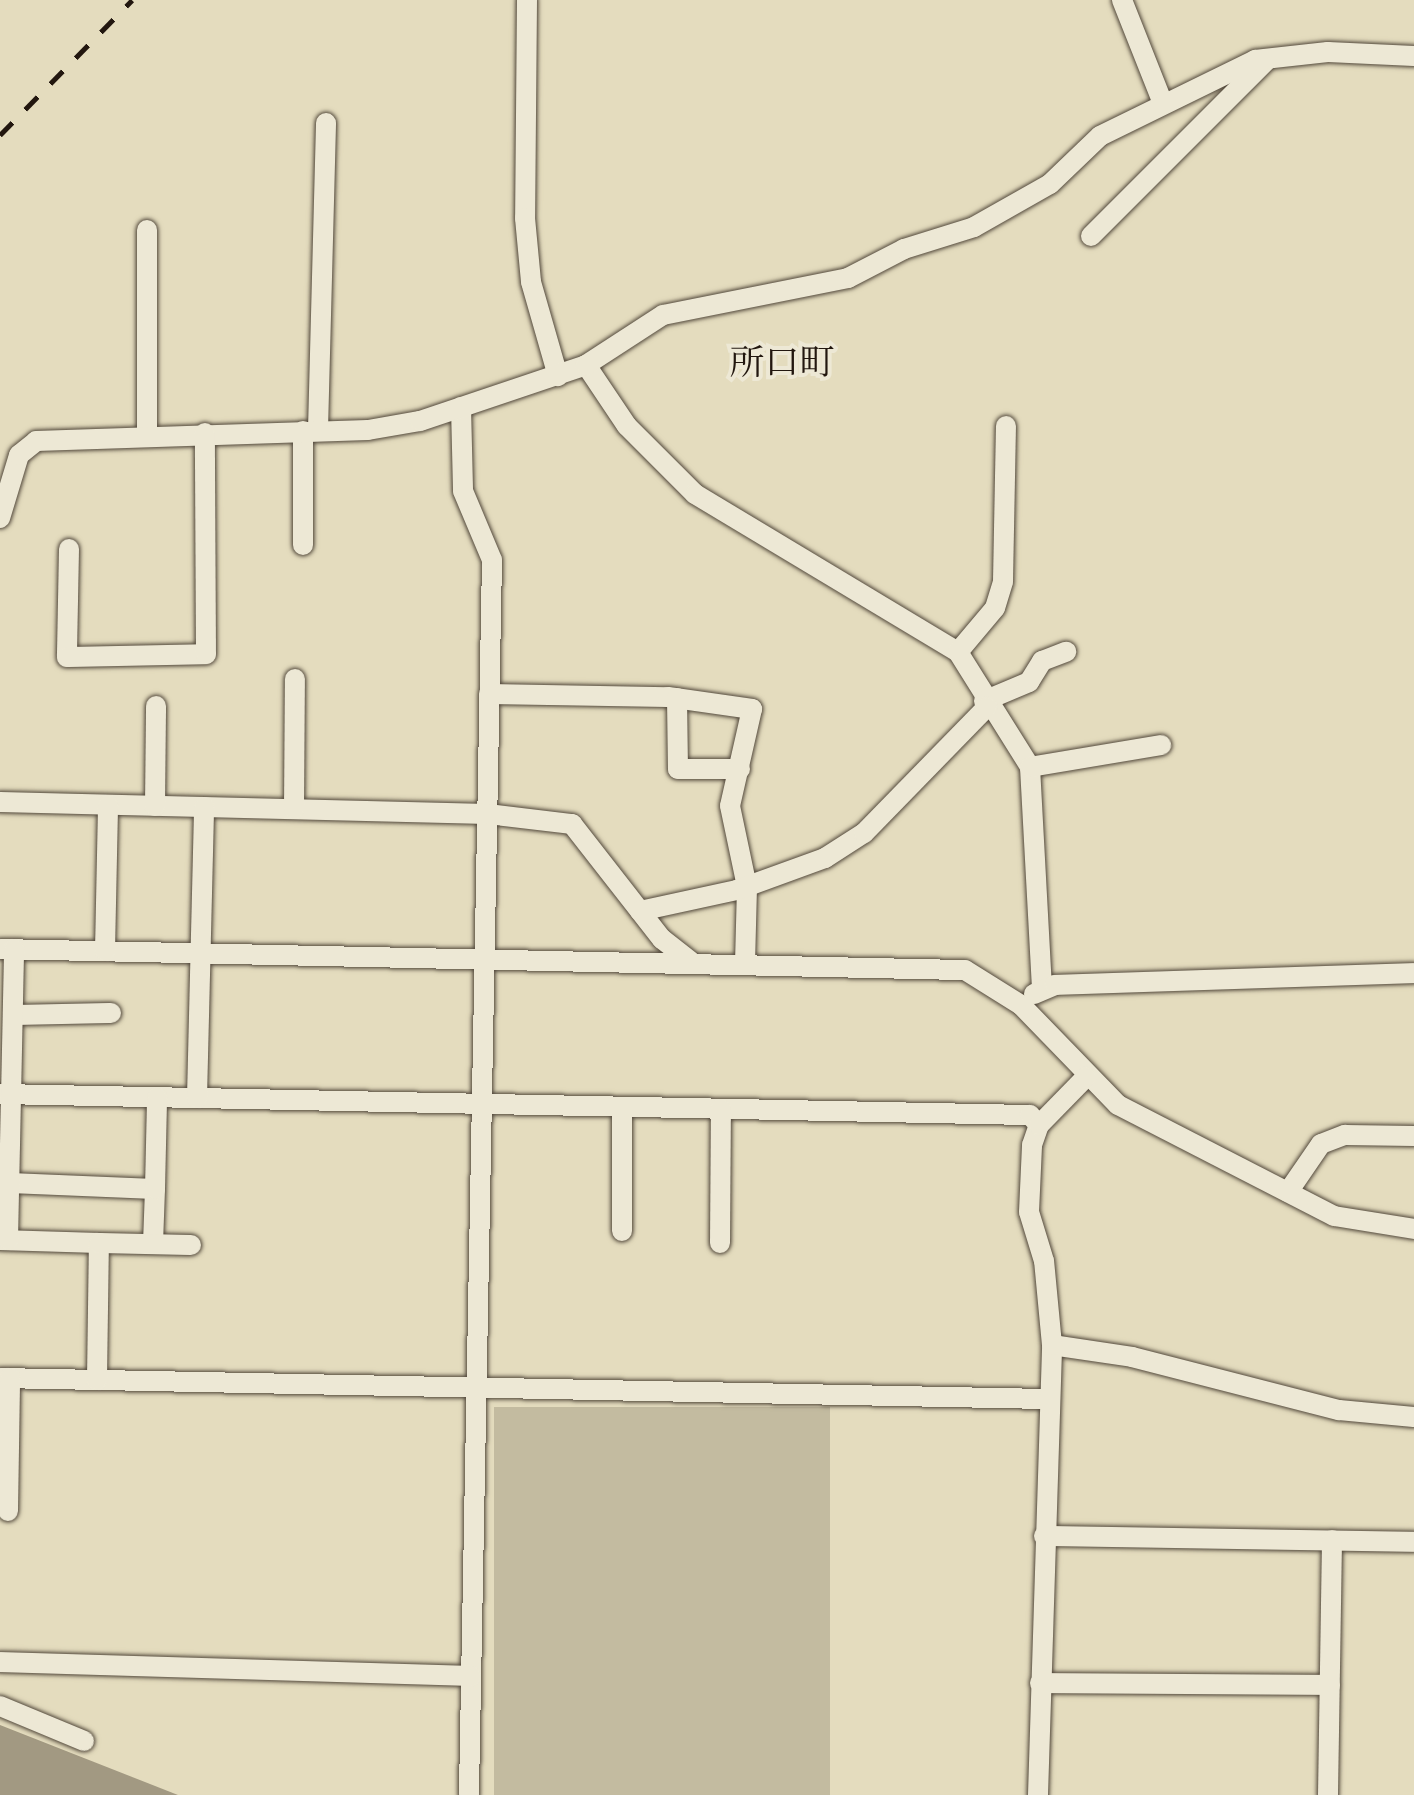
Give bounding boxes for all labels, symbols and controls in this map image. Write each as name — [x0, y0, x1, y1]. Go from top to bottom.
district label: 所口町 — [730, 342, 834, 384]

